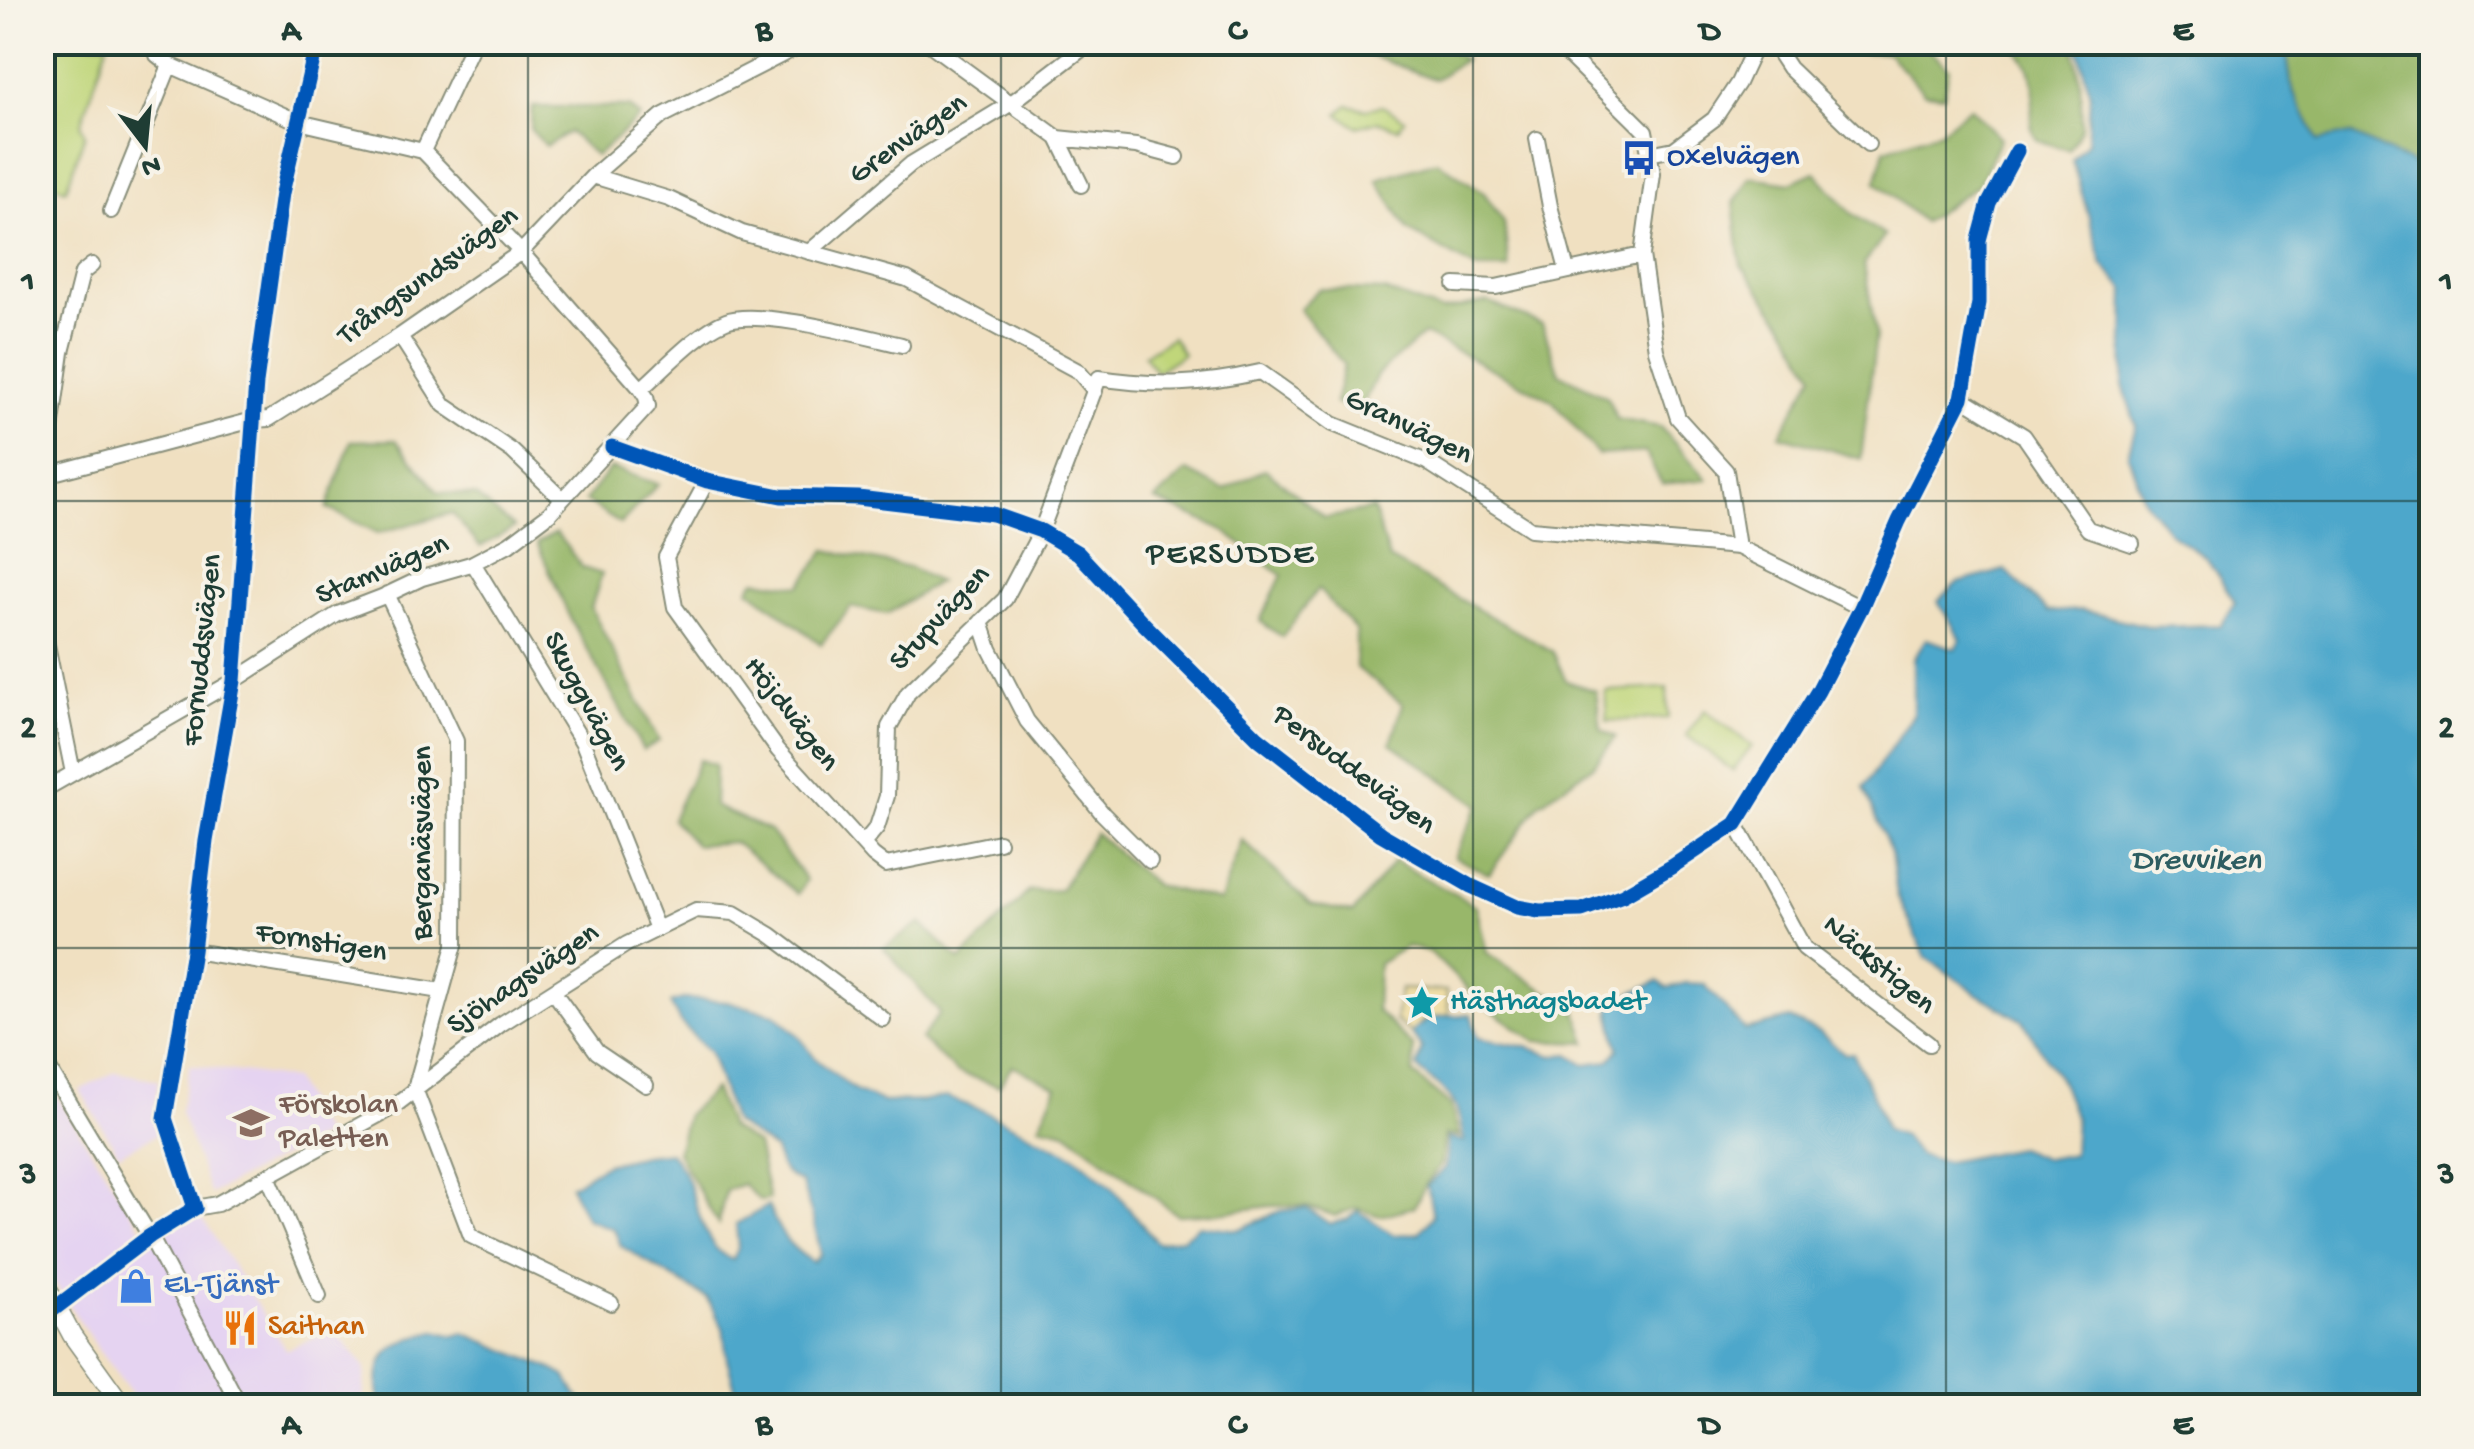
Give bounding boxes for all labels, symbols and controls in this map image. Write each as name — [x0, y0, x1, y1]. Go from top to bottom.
text: A — [281, 14, 303, 52]
text: B — [755, 14, 774, 52]
text: C — [1228, 14, 1248, 52]
text: D — [1697, 14, 1722, 52]
text: E — [2173, 14, 2195, 52]
street label: Grenvägen — [843, 87, 975, 193]
north arrow — [95, 95, 195, 195]
bus stop icon: Oxelvägen — [1620, 139, 1658, 177]
place label: Oxelvägen — [1667, 141, 1800, 176]
text: N — [137, 146, 164, 183]
street label: Trångsundsvägen — [330, 200, 526, 355]
text: 1 — [21, 265, 34, 303]
text: 1 — [2439, 265, 2452, 303]
street label: Granvägen — [1339, 382, 1477, 474]
street label: Stamvägen — [311, 527, 455, 615]
district label: PERSUDDE — [1145, 537, 1316, 575]
street label: Fornuddsvägen — [176, 552, 231, 749]
street label: Stupvägen — [883, 559, 999, 679]
street label: Skuggvägen — [534, 627, 636, 777]
street label: Höjdvägen — [734, 651, 846, 779]
street label: Persuddevägen — [1264, 698, 1441, 844]
text: 2 — [20, 711, 36, 749]
text: 2 — [2438, 711, 2454, 749]
street label: Berganäsvägen — [407, 746, 442, 941]
water label: Drevviken — [2131, 843, 2262, 881]
street label: Näckstigen — [1815, 909, 1941, 1023]
street label: Fornstigen — [252, 916, 389, 972]
street label: Sjöhagsvägen — [441, 916, 607, 1044]
place icon: Hästhagsbadet — [1403, 984, 1441, 1022]
place label: Hästhagsbadet — [1450, 986, 1649, 1021]
place label: Förskolan Paletten — [278, 1089, 398, 1158]
school or university icon: Förskolan Paletten — [232, 1104, 270, 1142]
text: 3 — [19, 1157, 36, 1195]
text: 3 — [2437, 1157, 2454, 1195]
shop icon: EL-Tjänst — [117, 1267, 155, 1305]
place label: EL-Tjänst — [164, 1269, 280, 1304]
restaurant icon: Saithan — [221, 1309, 259, 1347]
place label: Saithan — [268, 1311, 364, 1346]
text: A — [281, 1408, 303, 1446]
text: B — [755, 1408, 774, 1446]
text: C — [1228, 1408, 1248, 1446]
text: D — [1697, 1408, 1722, 1446]
text: E — [2173, 1408, 2195, 1446]

